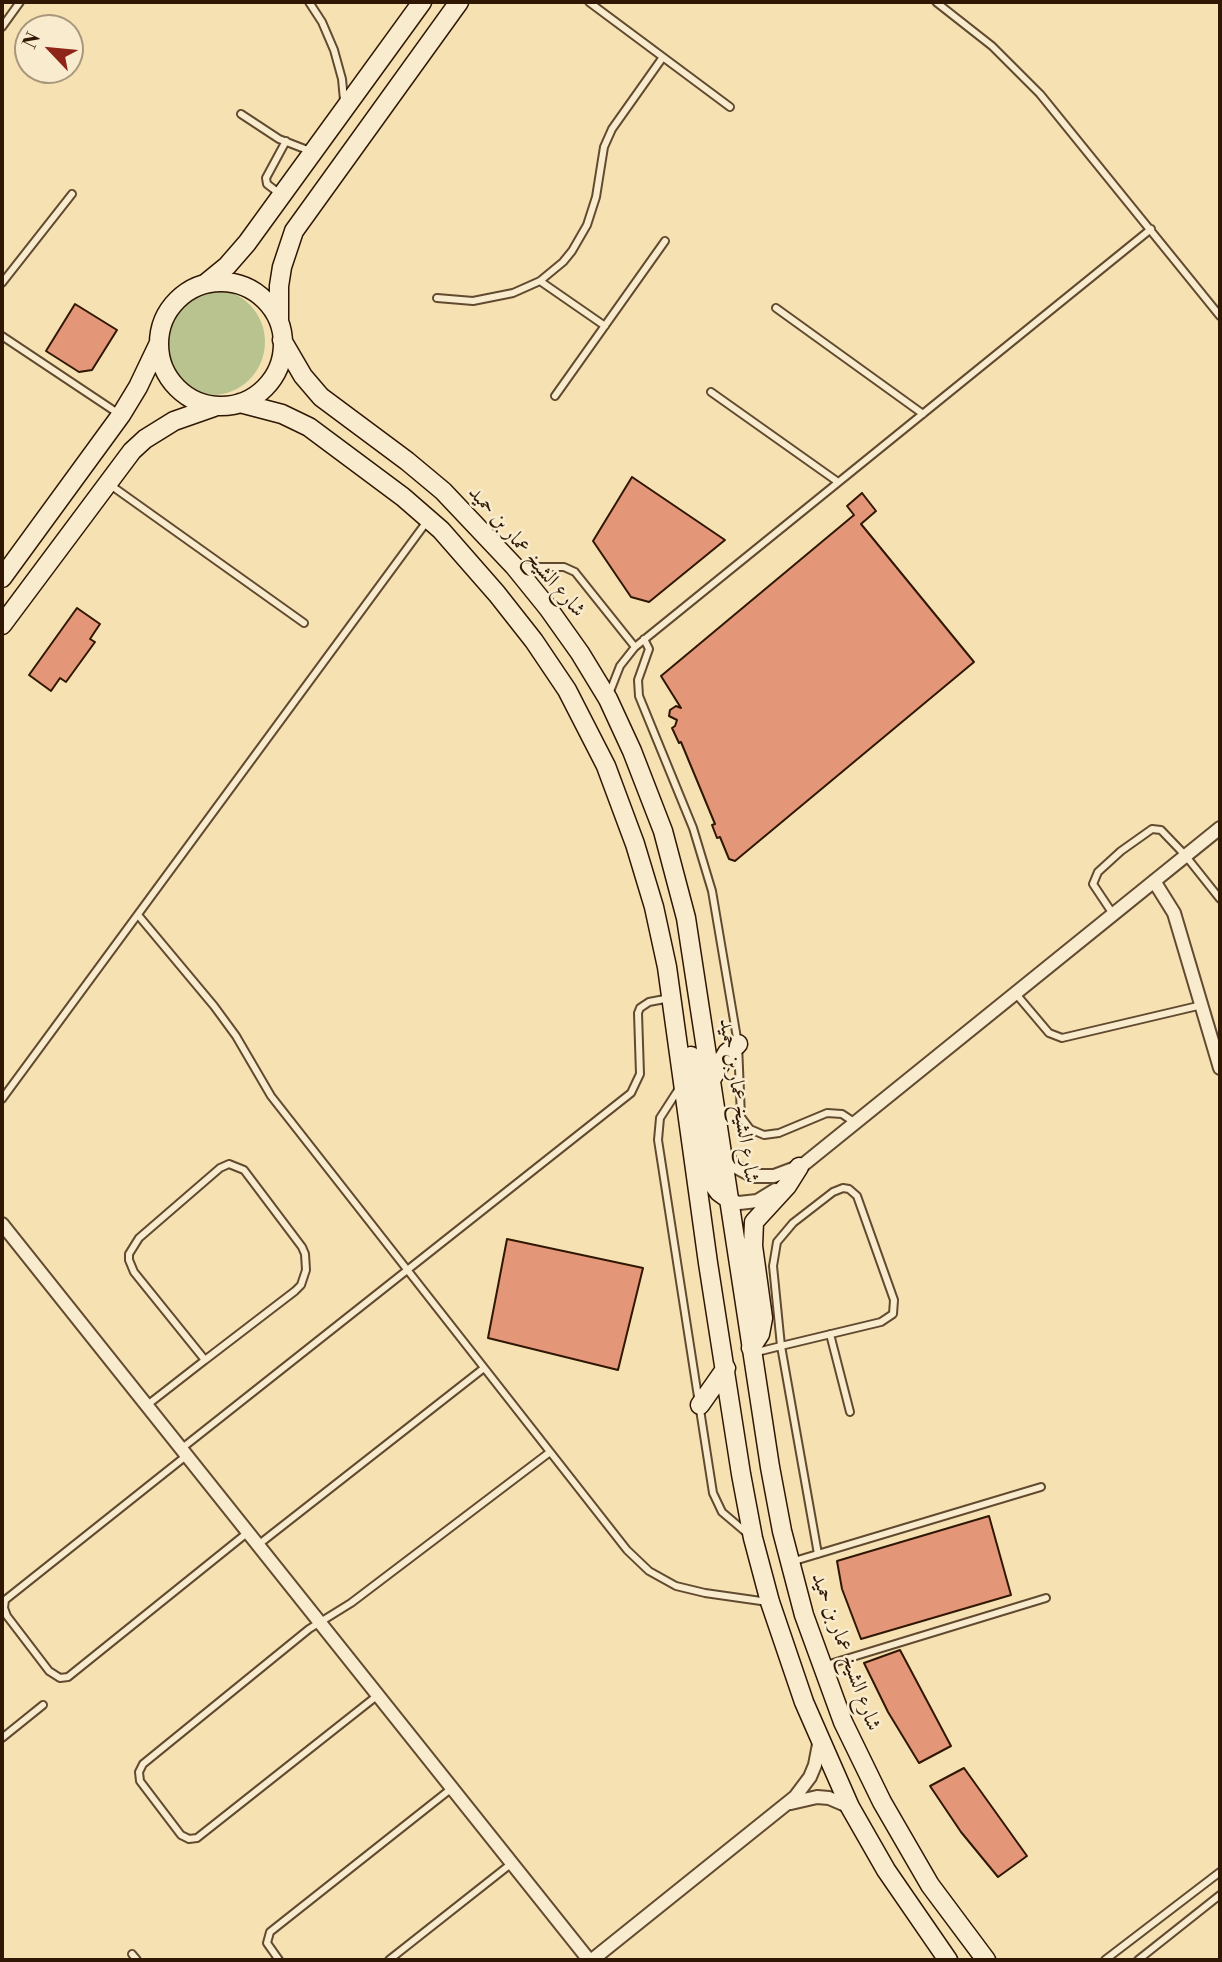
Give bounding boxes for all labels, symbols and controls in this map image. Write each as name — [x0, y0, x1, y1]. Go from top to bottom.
north arrow — [14, 14, 84, 84]
text: N — [18, 29, 46, 53]
street label: شارع الشيخ عمار بن حميد — [462, 481, 590, 623]
street label: شارع الشيخ عمار بن حميد — [713, 1017, 763, 1185]
street label: شارع الشيخ عمار بن حميد — [805, 1569, 885, 1735]

